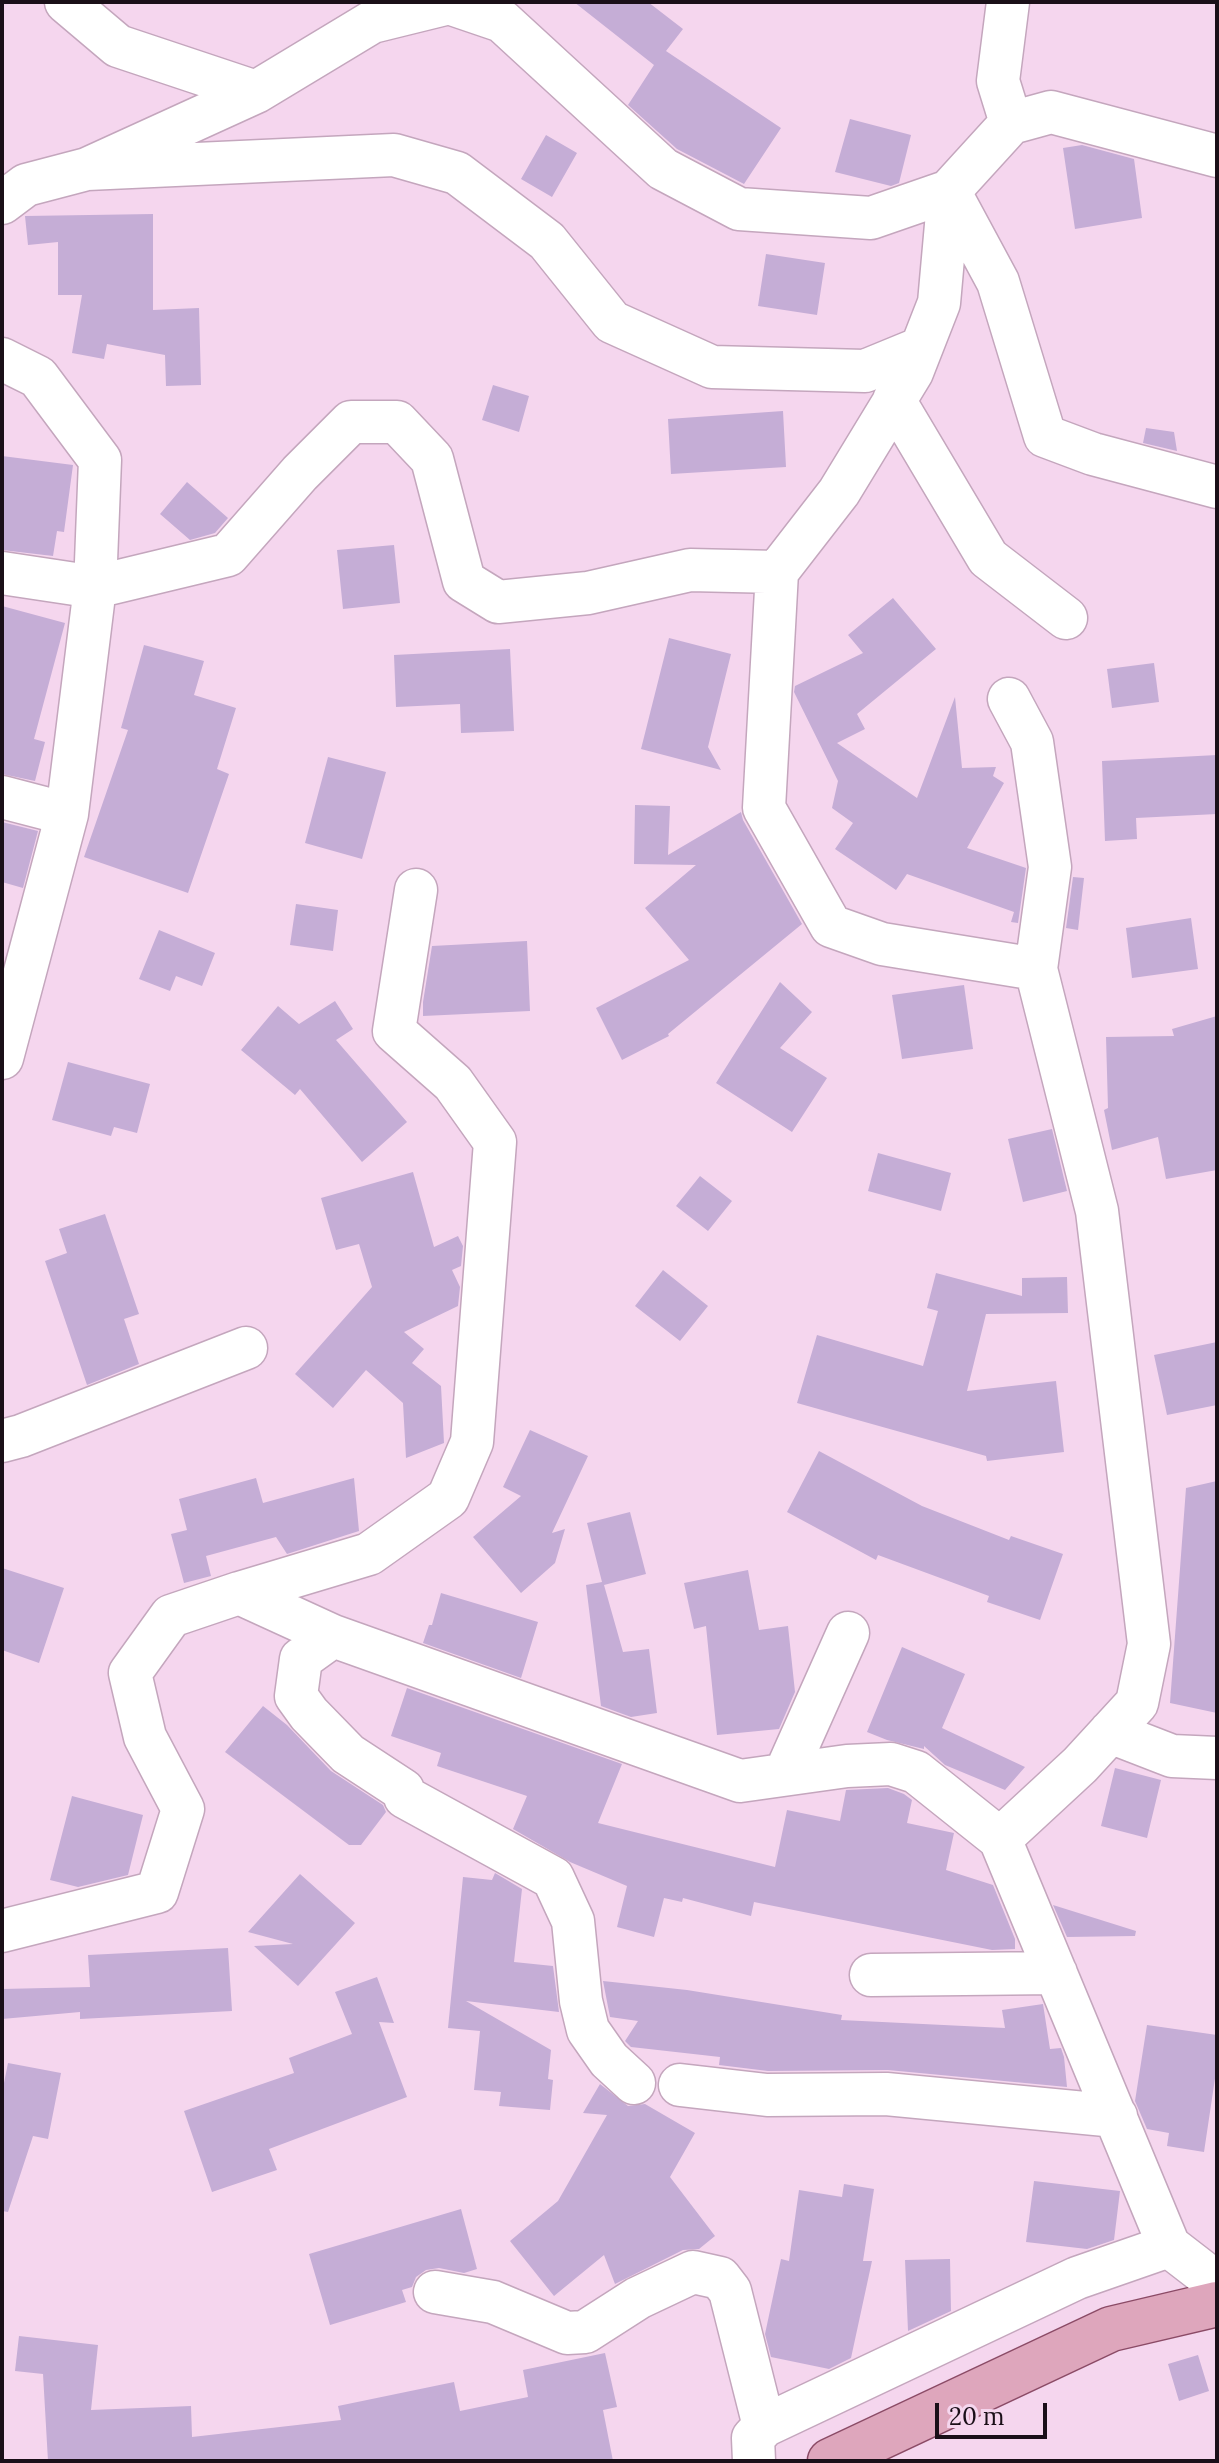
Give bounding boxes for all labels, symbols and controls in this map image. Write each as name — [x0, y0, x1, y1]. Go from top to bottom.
scale bar — [939, 2387, 1051, 2437]
text: 20 m — [949, 2401, 1005, 2432]

